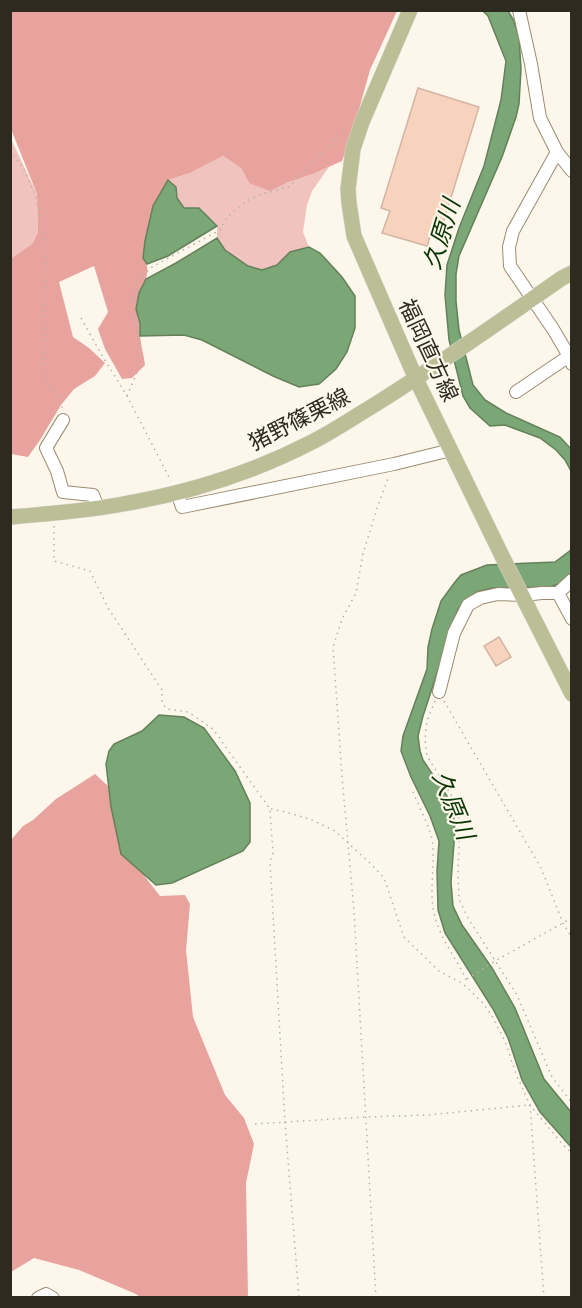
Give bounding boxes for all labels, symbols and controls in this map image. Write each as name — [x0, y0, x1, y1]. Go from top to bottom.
water label: 久原川 — [416, 192, 467, 273]
street label: 福岡直方線 — [393, 294, 465, 406]
street label: 猪野篠栗線 — [244, 382, 354, 456]
water label: 久原川 — [427, 766, 483, 847]

